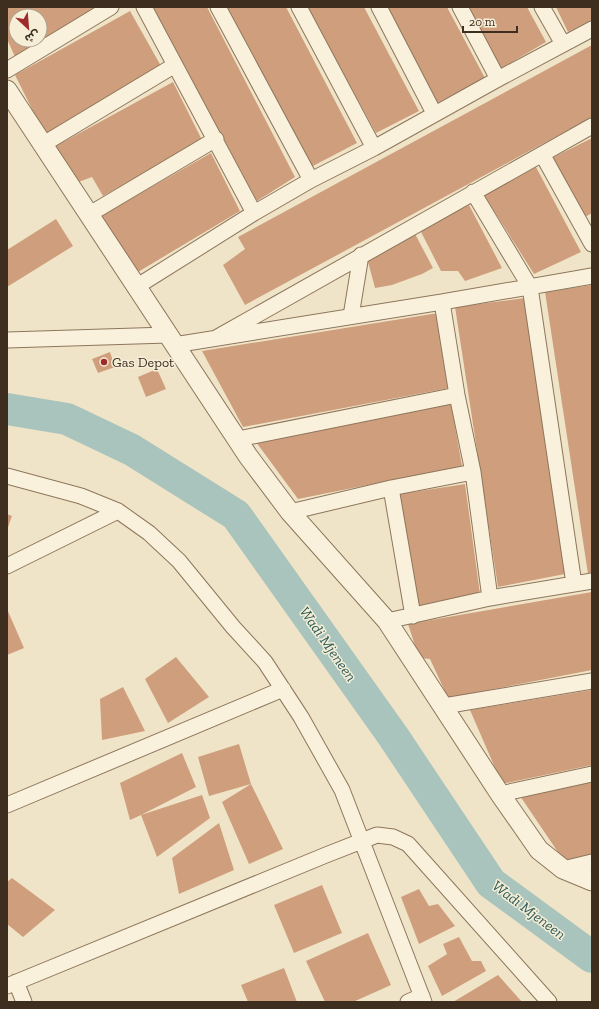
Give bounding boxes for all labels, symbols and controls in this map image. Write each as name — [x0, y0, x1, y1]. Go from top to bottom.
north arrow — [8, 8, 48, 48]
scale bar — [463, 8, 517, 34]
text: 20 m — [469, 15, 496, 29]
text: ش — [23, 27, 42, 46]
place label: Gas Depot — [112, 354, 175, 371]
marker: Gas Depot — [99, 357, 109, 367]
water label: Wadi Mjeneen — [296, 603, 360, 685]
water label: Wadi Mjeneen — [489, 877, 569, 943]

